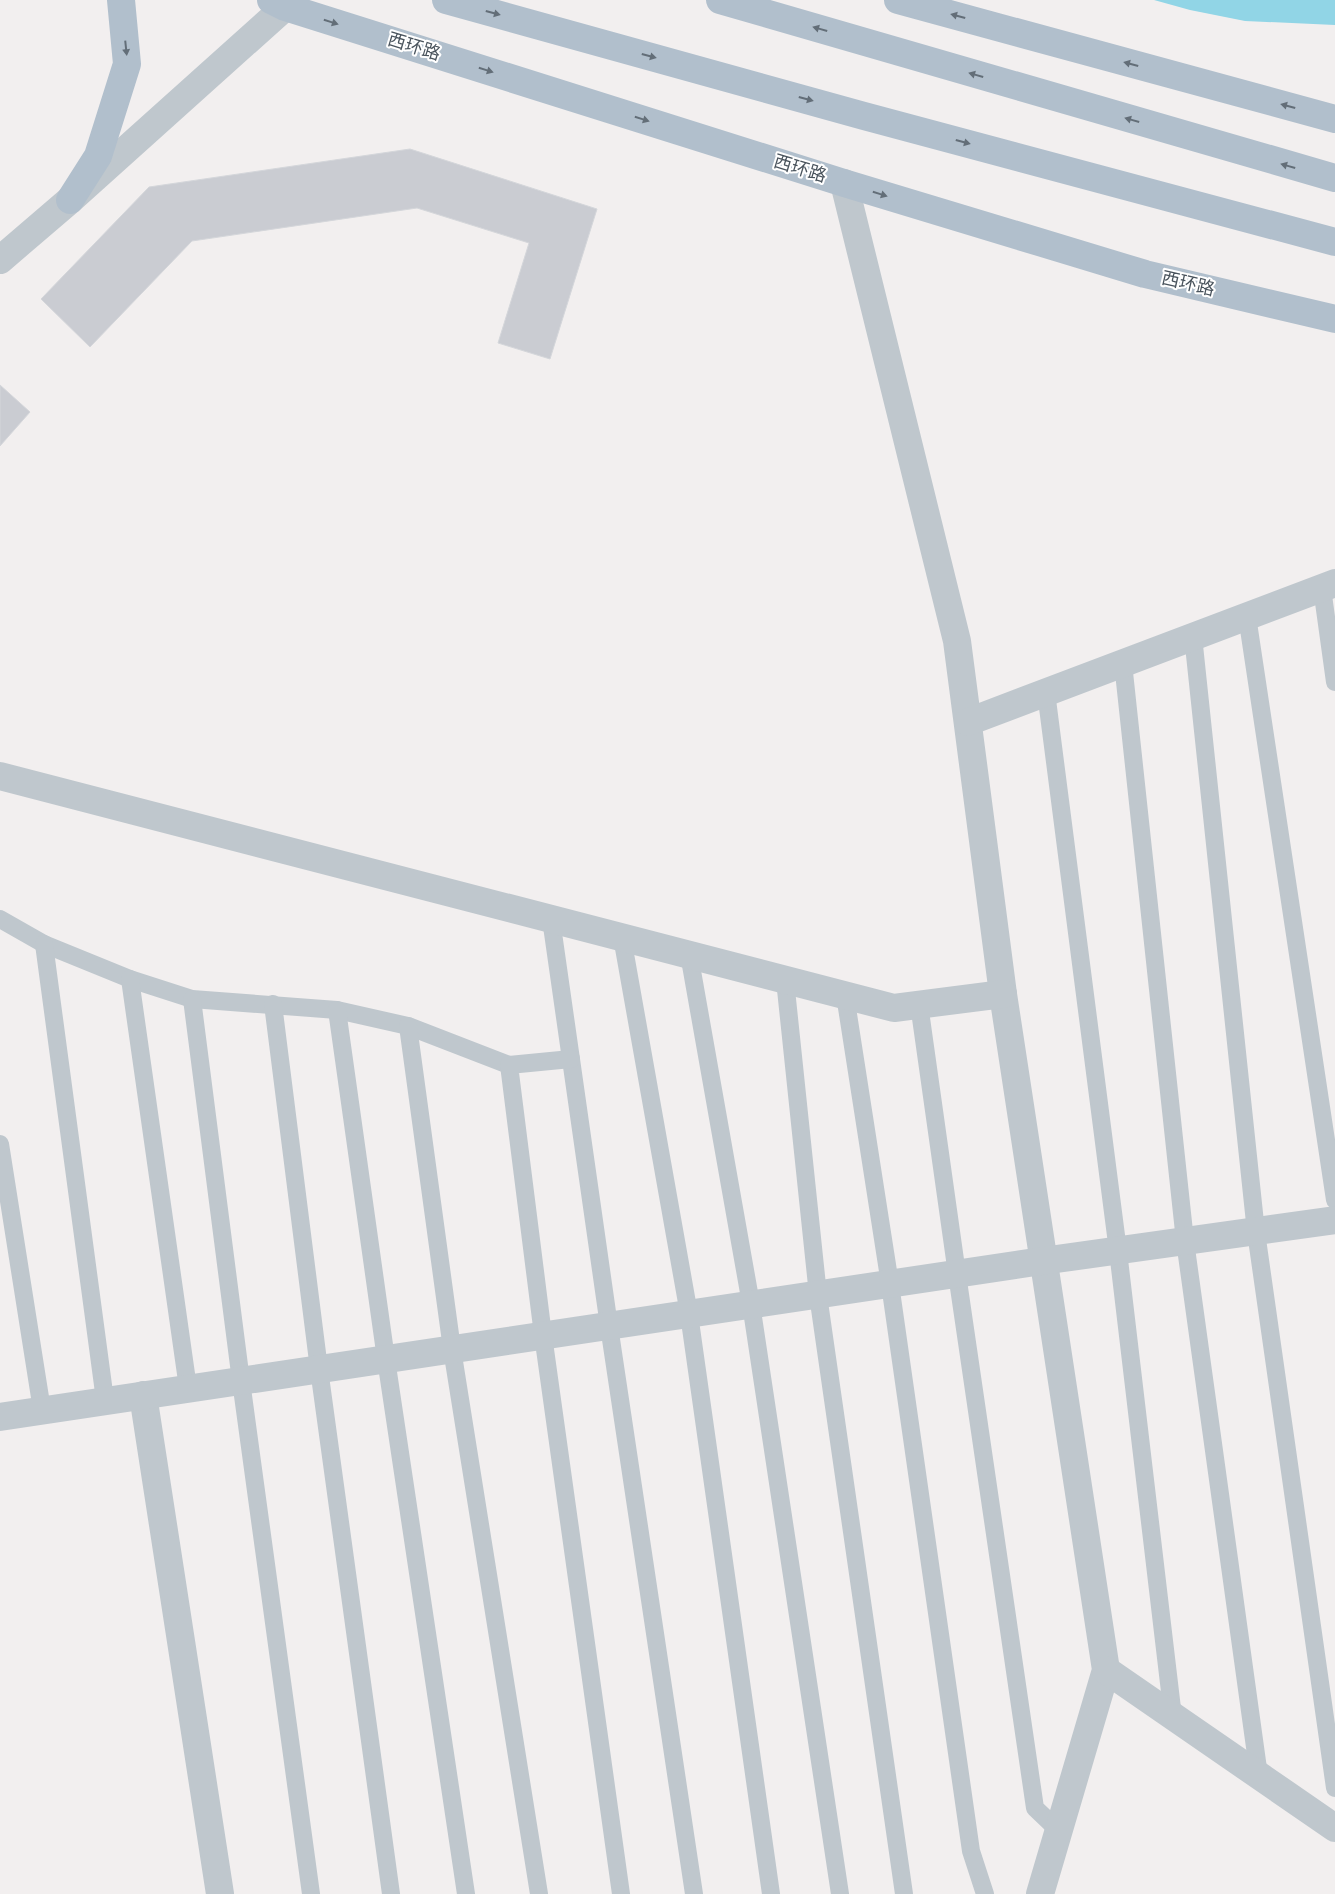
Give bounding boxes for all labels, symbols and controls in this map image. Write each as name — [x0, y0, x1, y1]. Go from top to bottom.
one-way arrow — [485, 9, 500, 17]
one-way arrow — [950, 12, 965, 20]
one-way arrow — [324, 18, 339, 26]
one-way arrow — [812, 25, 827, 33]
street label: 西环路 — [385, 27, 443, 67]
one-way arrow — [122, 41, 130, 57]
one-way arrow — [642, 53, 657, 61]
one-way arrow — [1124, 59, 1139, 67]
one-way arrow — [479, 67, 494, 75]
one-way arrow — [968, 70, 983, 78]
one-way arrow — [799, 96, 814, 104]
one-way arrow — [1280, 102, 1295, 110]
one-way arrow — [634, 116, 649, 123]
one-way arrow — [1124, 116, 1139, 124]
one-way arrow — [955, 138, 970, 146]
street label: 西环路 — [771, 149, 829, 189]
one-way arrow — [1280, 161, 1295, 169]
one-way arrow — [873, 190, 888, 198]
street label: 西环路 — [1159, 266, 1217, 302]

